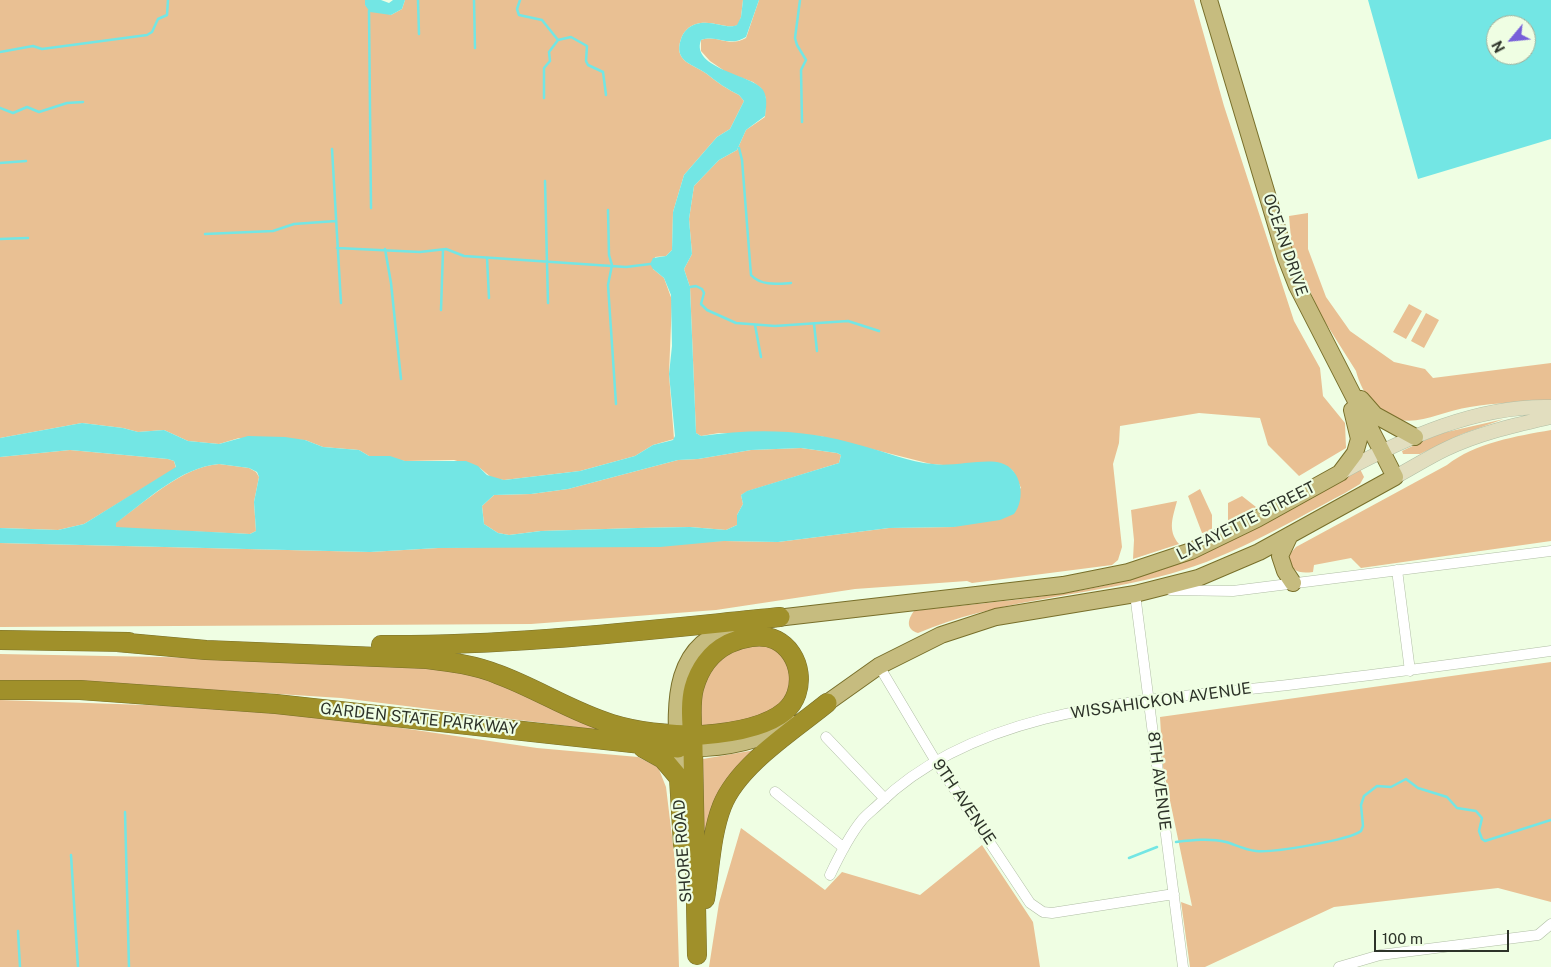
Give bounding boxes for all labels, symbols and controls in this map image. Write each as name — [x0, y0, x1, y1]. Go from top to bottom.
north arrow — [1486, 15, 1536, 65]
text: N — [1489, 38, 1508, 55]
street label: OCEAN DRIVE — [1259, 191, 1311, 299]
street label: LAFAYETTE STREET — [1173, 478, 1319, 564]
street label: WISSAHICKON AVENUE — [1069, 679, 1253, 723]
street label: GARDEN STATE PARKWAY — [319, 699, 519, 739]
street label: 8TH AVENUE — [1143, 730, 1175, 832]
street label: 9TH AVENUE — [928, 756, 1000, 848]
street label: SHORE ROAD — [670, 799, 696, 903]
scale bar — [1376, 920, 1511, 952]
text: 100 m — [1382, 930, 1423, 947]

